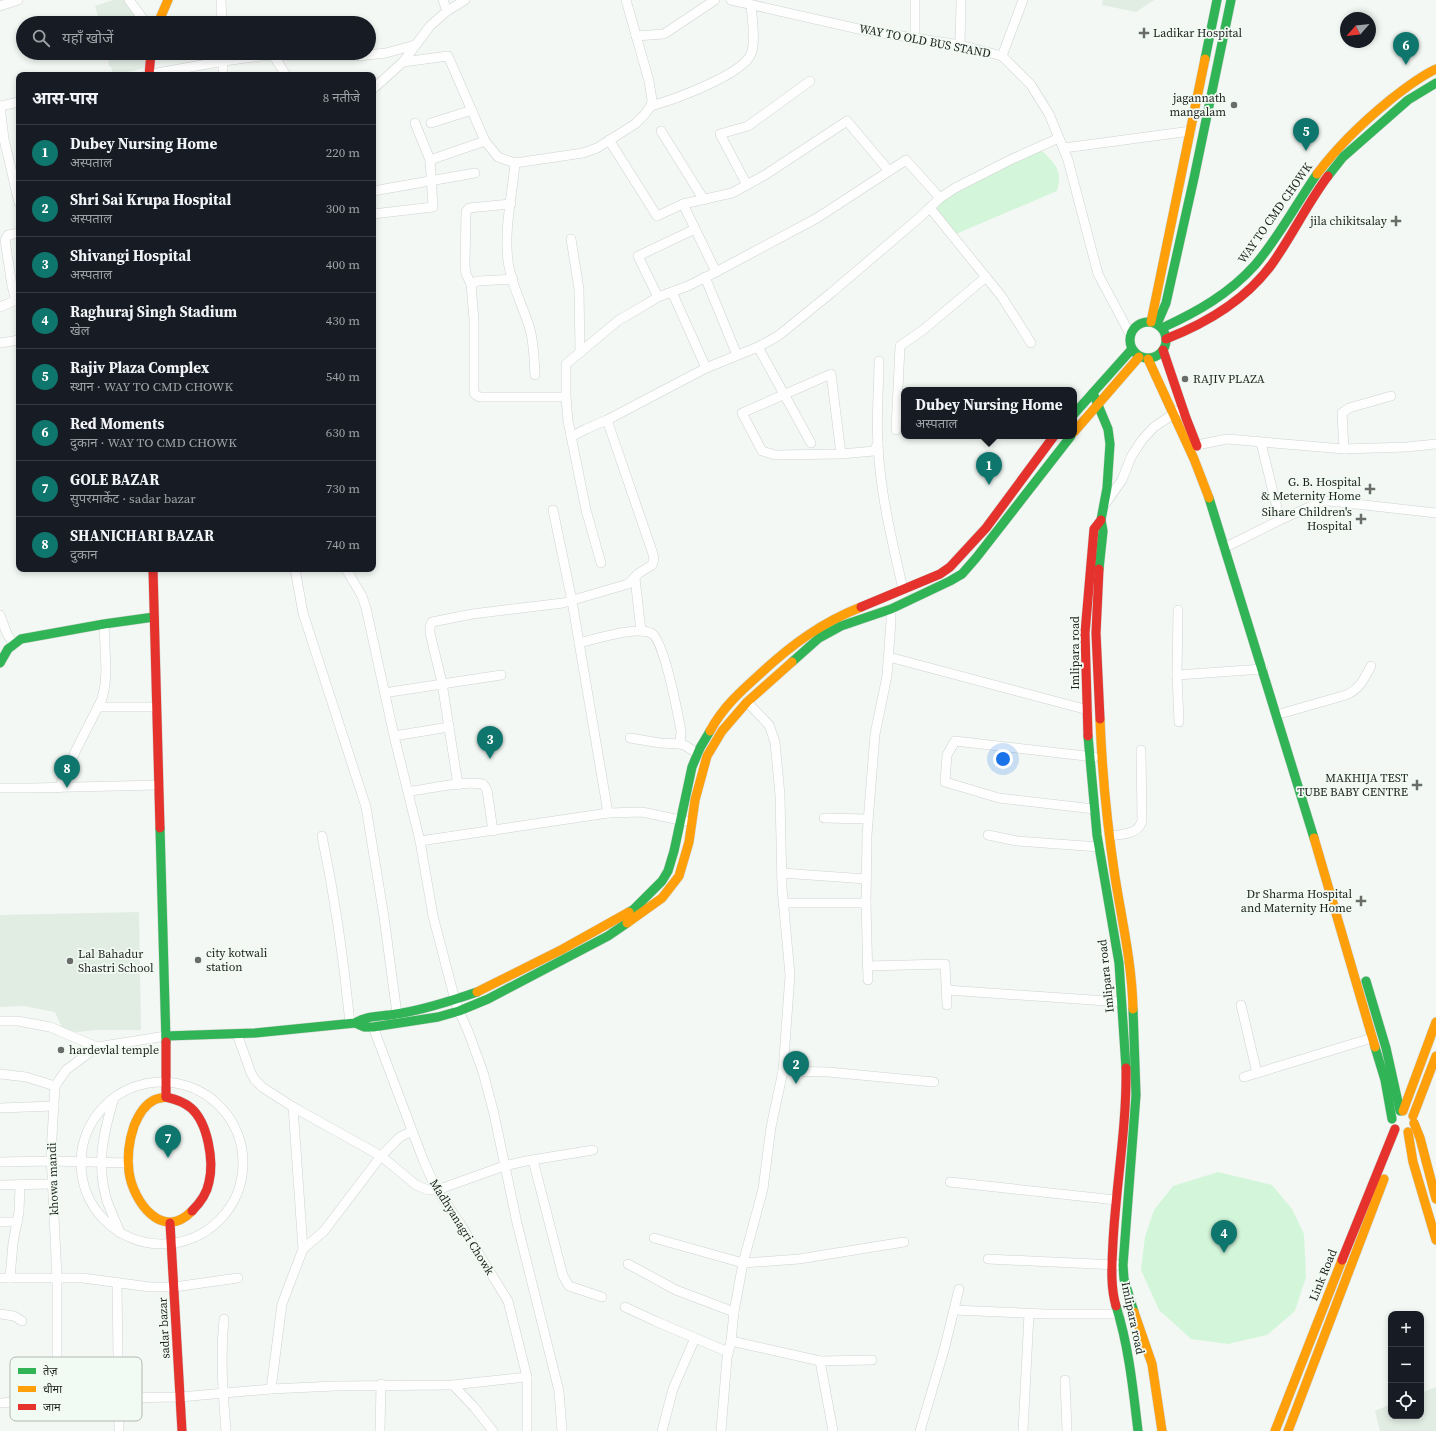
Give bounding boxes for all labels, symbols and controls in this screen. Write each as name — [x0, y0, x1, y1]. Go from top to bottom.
north arrow — [1340, 12, 1376, 48]
search box — [16, 16, 376, 60]
street label: WAY TO OLD BUS STAND — [858, 20, 992, 62]
place label: Ladikar Hospital — [1153, 25, 1243, 41]
icon: search — [30, 27, 52, 49]
text: यहाँ खोजें — [62, 27, 113, 48]
marker: Ladikar Hospital — [1138, 27, 1150, 39]
pin: 6 — [1393, 32, 1419, 65]
text: आस-पास — [32, 86, 98, 110]
text: 8 नतीजे — [323, 89, 360, 106]
place label: jagannath mangalam — [1169, 90, 1226, 120]
marker: jagannath mangalam — [1229, 100, 1239, 110]
pin: 5 — [1293, 118, 1319, 151]
text: Dubey Nursing Home — [70, 133, 217, 154]
text: 1 — [41, 144, 49, 161]
text: 220 m — [326, 144, 360, 161]
text: अस्पताल — [70, 154, 112, 171]
street label: WAY TO CMD CHOWK — [1234, 159, 1316, 267]
text: Shri Sai Krupa Hospital — [70, 189, 231, 210]
text: 2 — [41, 200, 49, 217]
text: 300 m — [326, 200, 360, 217]
text: अस्पताल — [70, 210, 112, 227]
place label: jila chikitsalay — [1309, 213, 1388, 229]
marker: jila chikitsalay — [1390, 215, 1402, 227]
text: Shivangi Hospital — [70, 245, 191, 266]
text: 3 — [41, 256, 49, 273]
text: 400 m — [326, 256, 360, 273]
text: अस्पताल — [70, 266, 112, 283]
text: Raghuraj Singh Stadium — [70, 301, 237, 322]
text: 4 — [41, 312, 49, 329]
text: 430 m — [326, 312, 360, 329]
text: खेल — [70, 322, 89, 339]
text: Rajiv Plaza Complex — [70, 357, 209, 378]
text: 5 — [41, 368, 49, 385]
text: 540 m — [326, 368, 360, 385]
place label: RAJIV PLAZA — [1193, 371, 1265, 387]
marker: RAJIV PLAZA — [1180, 374, 1190, 384]
text: स्थान · WAY TO CMD CHOWK — [70, 378, 233, 395]
popup — [901, 387, 1077, 439]
text: Dubey Nursing Home — [915, 394, 1063, 415]
text: Red Moments — [70, 413, 164, 434]
text: अस्पताल — [915, 415, 957, 432]
text: 6 — [41, 424, 49, 441]
text: 630 m — [326, 424, 360, 441]
text: दुकान · WAY TO CMD CHOWK — [70, 434, 237, 451]
pin: 1 — [976, 452, 1002, 485]
text: GOLE BAZAR — [70, 469, 159, 490]
place label: G. B. Hospital & Meternity Home — [1261, 474, 1361, 504]
text: 7 — [41, 480, 49, 497]
text: 730 m — [326, 480, 360, 497]
marker: G. B. Hospital & Meternity Home — [1364, 483, 1376, 495]
text: सुपरमार्केट · sadar bazar — [70, 490, 196, 507]
place label: Sihare Children's Hospital — [1262, 504, 1352, 534]
marker: Sihare Children's Hospital — [1355, 513, 1367, 525]
text: SHANICHARI BAZAR — [70, 525, 214, 546]
text: 8 — [41, 536, 49, 553]
text: 740 m — [326, 536, 360, 553]
text: दुकान — [70, 546, 97, 563]
street label: Imlipara road — [1067, 616, 1083, 690]
pin: 3 — [477, 726, 503, 759]
your location — [993, 749, 1013, 769]
pin: 8 — [54, 755, 80, 788]
place label: MAKHIJA TEST TUBE BABY CENTRE — [1297, 770, 1409, 800]
marker: MAKHIJA TEST TUBE BABY CENTRE — [1411, 779, 1423, 791]
place label: Dr Sharma Hospital and Maternity Home — [1241, 886, 1352, 916]
marker: Dr Sharma Hospital and Maternity Home — [1355, 895, 1367, 907]
street label: Imlipara road — [1094, 938, 1118, 1013]
place label: city kotwali station — [206, 945, 268, 975]
place label: Lal Bahadur Shastri School — [78, 946, 154, 976]
marker: city kotwali station — [193, 955, 203, 965]
marker: Lal Bahadur Shastri School — [65, 956, 75, 966]
place label: hardevlal temple — [69, 1042, 159, 1058]
marker: hardevlal temple — [56, 1045, 66, 1055]
pin: 2 — [783, 1051, 809, 1084]
pin: 7 — [155, 1125, 181, 1158]
street label: khowa mandi — [44, 1142, 62, 1216]
street label: Madhyanagri Chowk — [426, 1176, 498, 1278]
pin: 4 — [1211, 1220, 1237, 1253]
street label: Link Road — [1305, 1247, 1341, 1303]
street label: Imlipara road — [1118, 1280, 1149, 1356]
street label: sadar bazar — [154, 1297, 174, 1359]
map controls — [1388, 1311, 1424, 1419]
button: + — [1388, 1311, 1424, 1347]
button: − — [1388, 1347, 1424, 1383]
legend — [10, 1357, 142, 1421]
text: तेज़ — [43, 1364, 58, 1379]
text: धीमा — [43, 1382, 62, 1397]
button: locate — [1388, 1383, 1424, 1419]
text: जाम — [43, 1400, 61, 1415]

